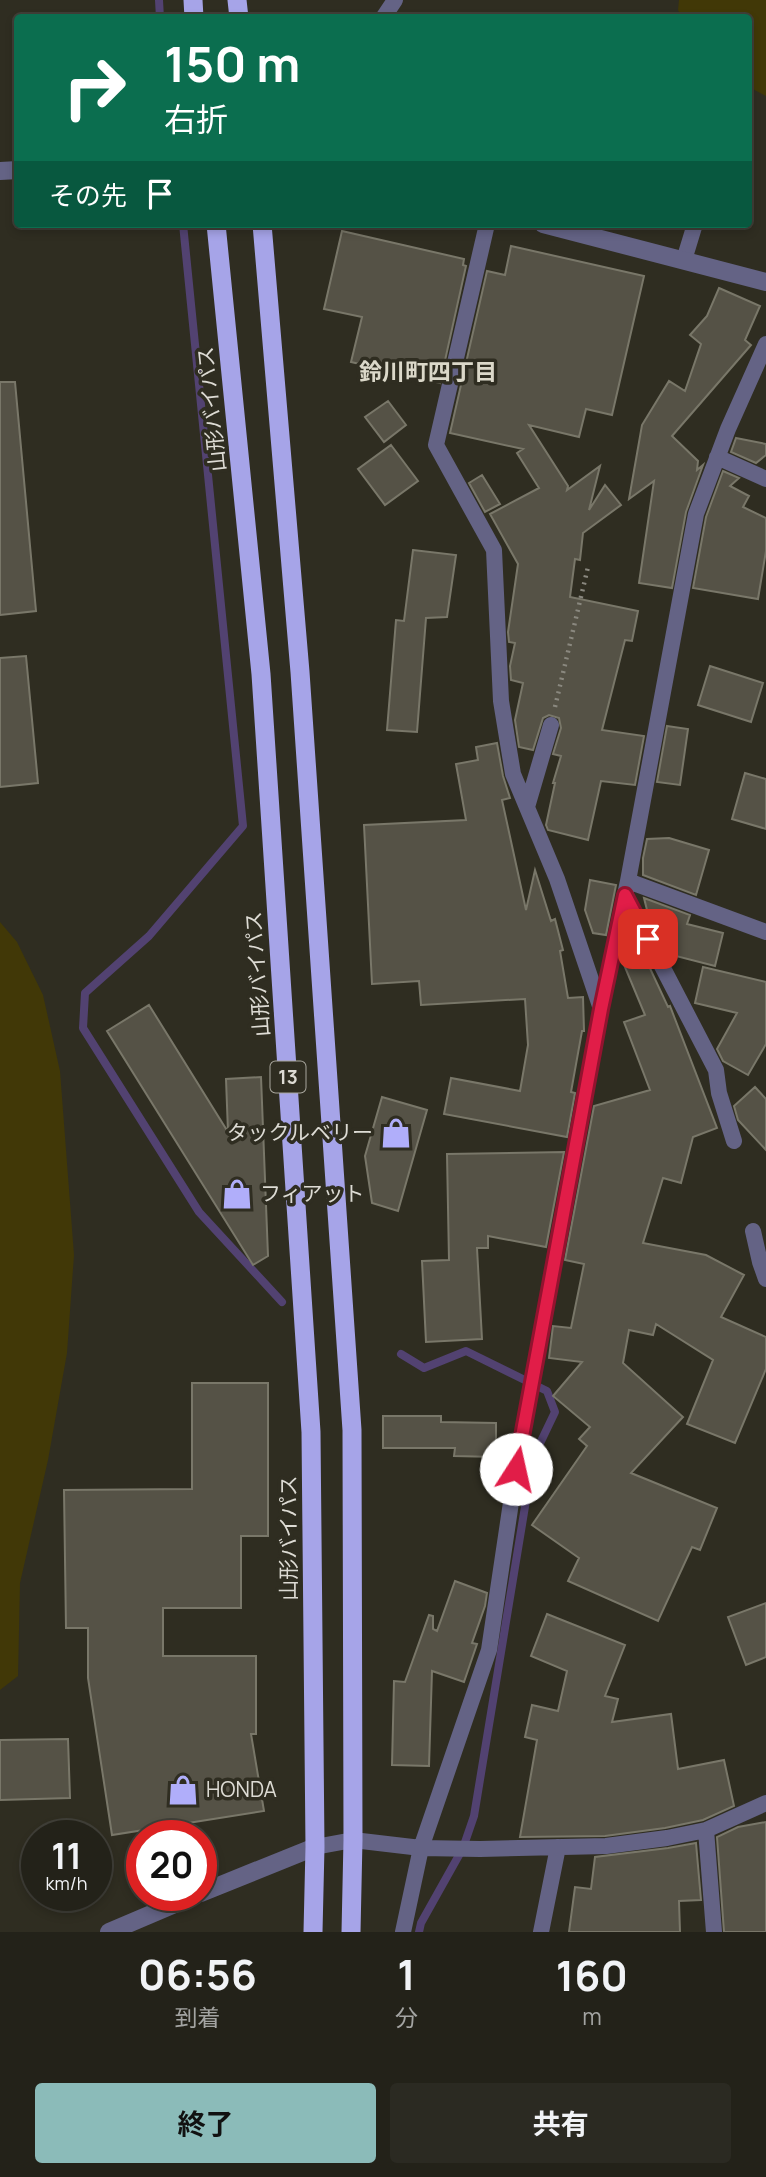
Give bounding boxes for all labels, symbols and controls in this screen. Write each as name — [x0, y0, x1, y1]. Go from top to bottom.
text: 150 m — [164, 30, 300, 97]
icon: right — [49, 42, 140, 133]
text: 右折 — [164, 97, 228, 141]
icon: arrive — [141, 175, 179, 213]
text: その先 — [49, 177, 127, 213]
street label: 山形バイパス — [191, 345, 231, 473]
district label: 鈴川町四丁目 — [359, 355, 497, 387]
pin — [618, 909, 678, 969]
street label: 山形バイパス — [239, 910, 275, 1038]
icon: arrive — [629, 920, 667, 958]
road number: 13 — [270, 1062, 306, 1092]
shop icon: タックルベリー — [379, 1116, 413, 1150]
place label: タックルベリー — [227, 1118, 373, 1146]
shop icon: フィアット — [220, 1177, 254, 1211]
place label: フィアット — [260, 1179, 365, 1207]
position arrow — [479, 1432, 553, 1506]
street label: 山形バイパス — [274, 1475, 302, 1601]
shop icon: HONDA — [166, 1773, 200, 1807]
place label: HONDA — [206, 1775, 277, 1803]
speed limit sign: 20 — [126, 1820, 217, 1911]
text: 11 — [51, 1832, 82, 1880]
text: km/h — [46, 1871, 87, 1895]
text: 06:56 — [138, 1945, 257, 2003]
text: 1 — [397, 1945, 416, 2003]
text: 160 — [556, 1946, 628, 2004]
text: m — [582, 2000, 602, 2032]
text: 到着 — [174, 2001, 220, 2033]
text: 分 — [395, 2001, 418, 2033]
button: 終了 — [35, 2083, 376, 2163]
button: 共有 — [390, 2083, 731, 2163]

